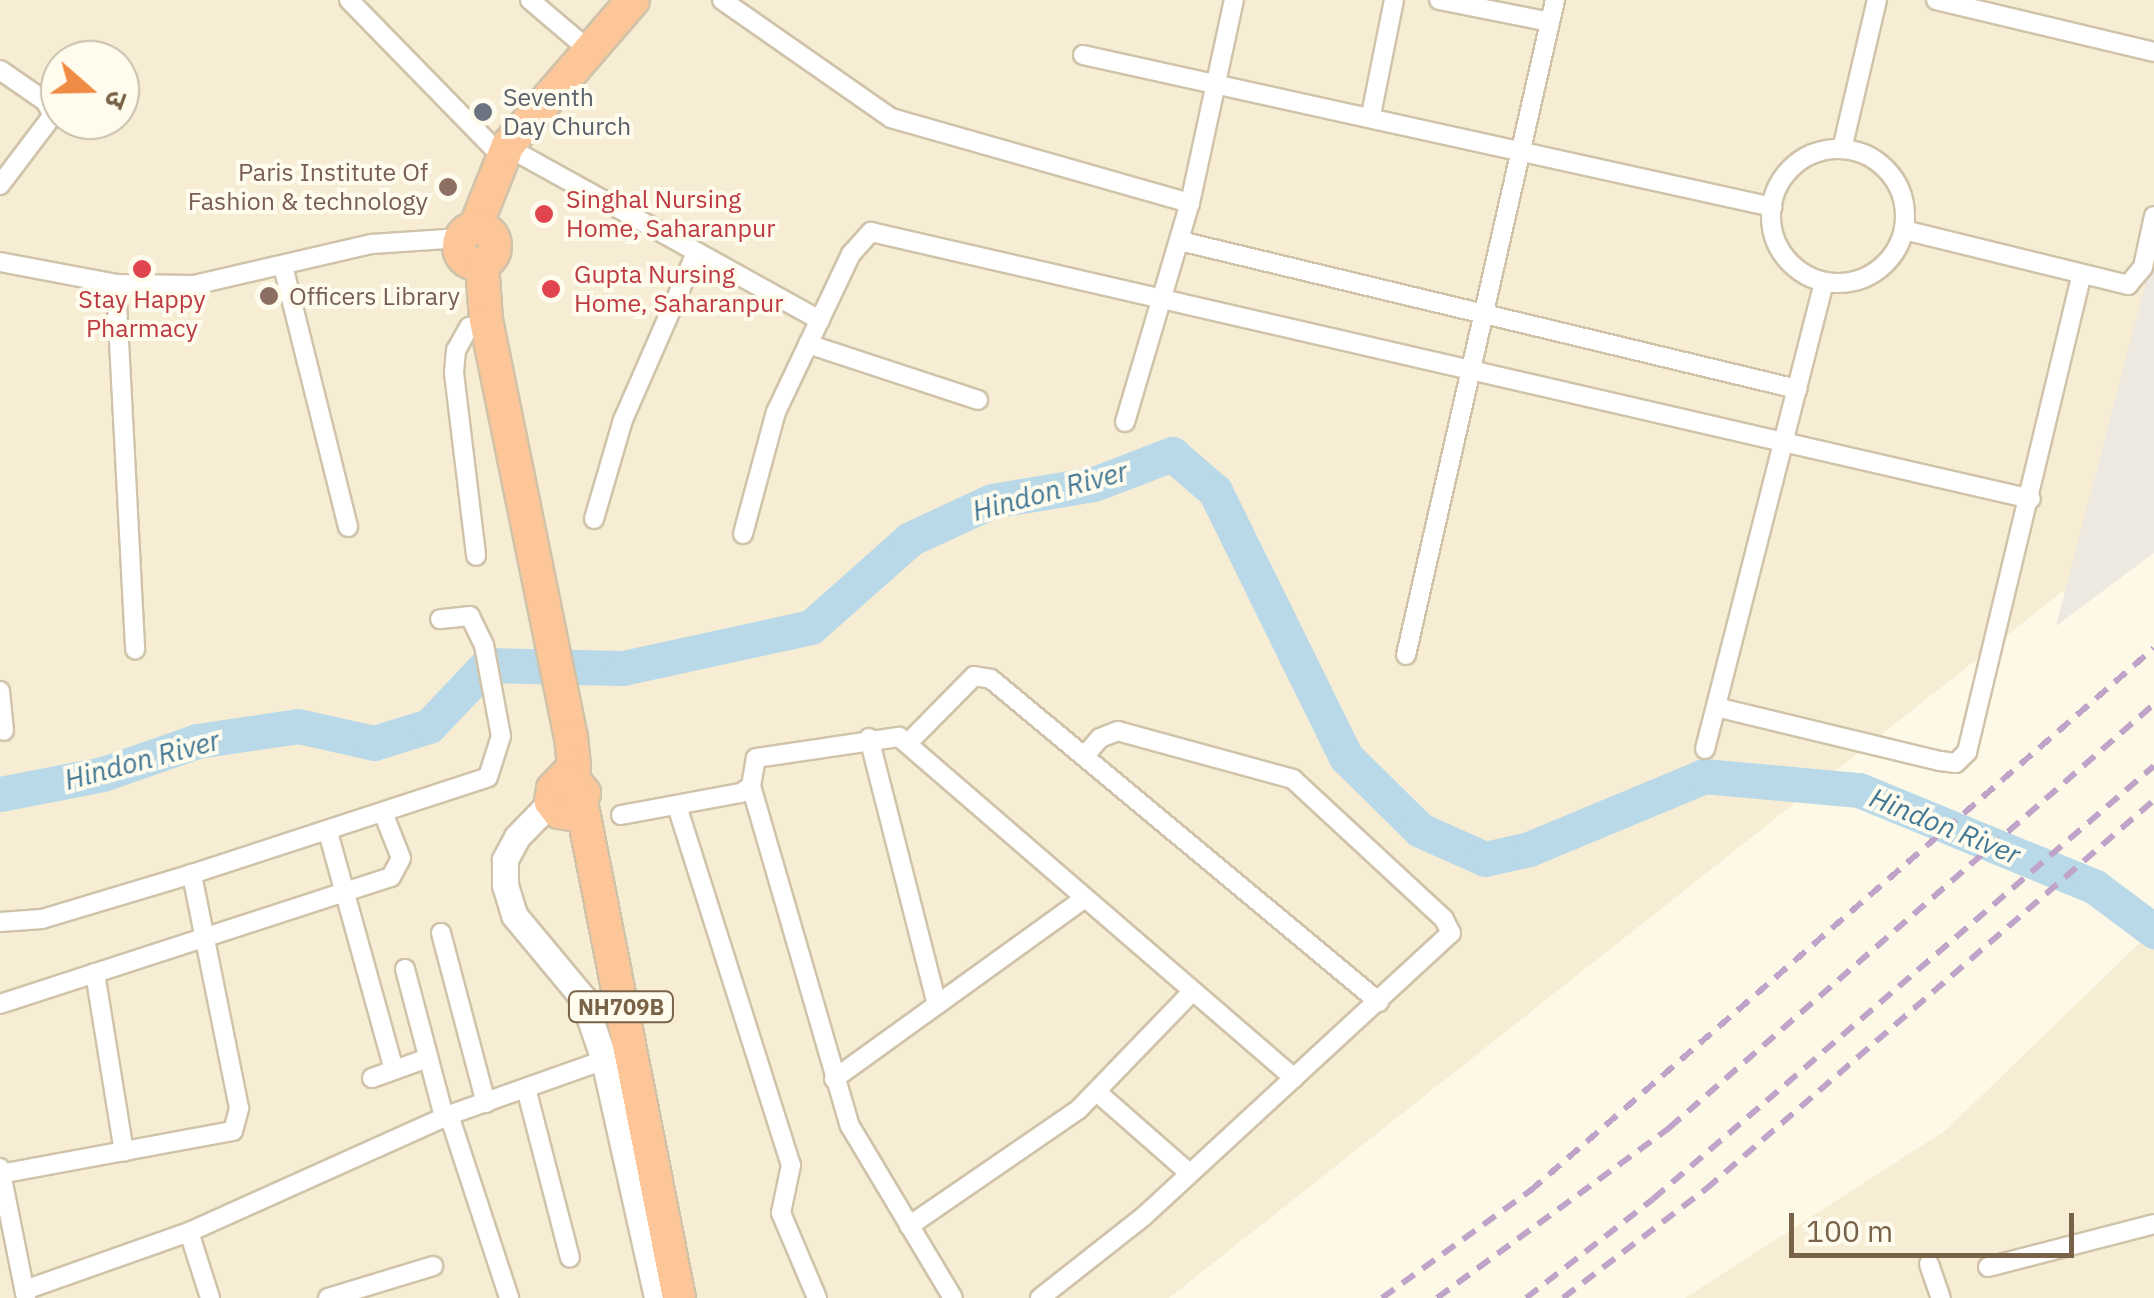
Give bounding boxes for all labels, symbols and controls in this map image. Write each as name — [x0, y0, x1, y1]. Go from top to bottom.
north arrow — [40, 40, 140, 140]
place label: Seventh Day Church — [503, 83, 631, 142]
text: उ — [97, 86, 137, 114]
marker: Seventh Day Church — [472, 101, 494, 123]
place label: Paris Institute Of Fashion & technology — [188, 158, 428, 217]
marker: Paris Institute Of Fashion & technology — [437, 176, 459, 198]
place label: Singhal Nursing Home, Saharanpur — [566, 185, 775, 244]
marker: Singhal Nursing Home, Saharanpur — [531, 201, 557, 227]
marker: Stay Happy Pharmacy — [131, 258, 153, 280]
place label: Gupta Nursing Home, Saharanpur — [574, 260, 783, 319]
marker: Gupta Nursing Home, Saharanpur — [538, 276, 564, 302]
place label: Officers Library — [289, 281, 460, 311]
place label: Stay Happy Pharmacy — [78, 285, 206, 344]
marker: Officers Library — [258, 285, 280, 307]
water label: Hindon River — [969, 454, 1131, 528]
water label: Hindon River — [61, 723, 223, 797]
water label: Hindon River — [1865, 781, 2025, 871]
road number: NH709B — [566, 990, 676, 1024]
scale bar — [1794, 1193, 2079, 1255]
text: 100 m — [1806, 1211, 1893, 1250]

